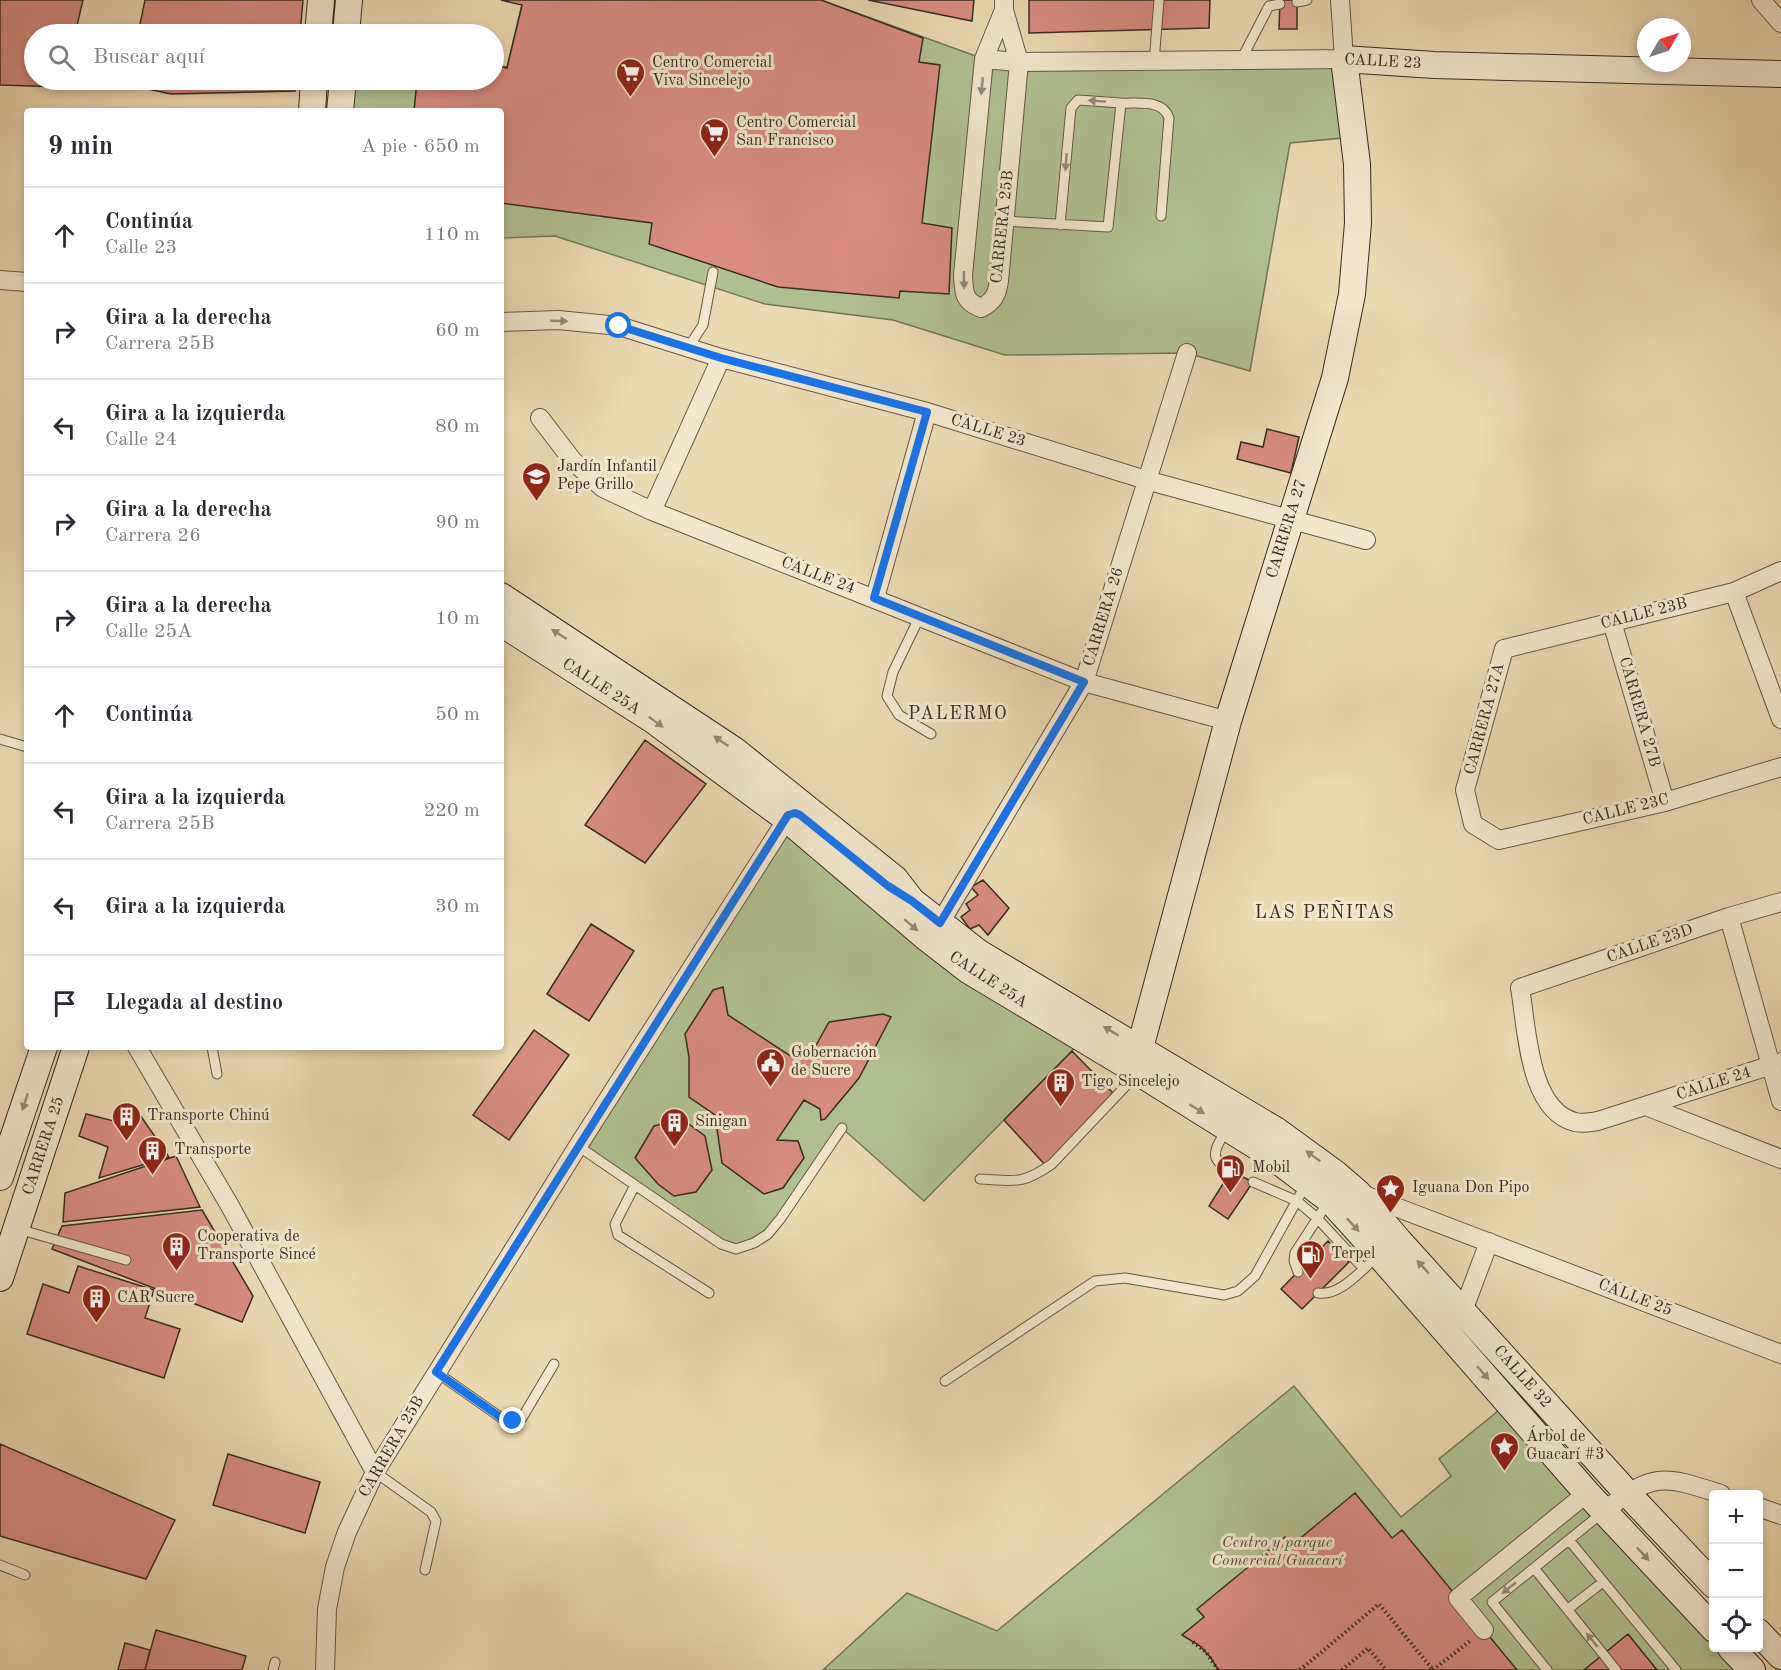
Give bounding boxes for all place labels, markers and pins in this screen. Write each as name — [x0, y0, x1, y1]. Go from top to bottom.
place label: Centro Comercial Viva Sincelejo — [652, 55, 772, 89]
supermarket icon: Centro Comercial Viva Sincelejo — [615, 56, 647, 98]
place label: Centro Comercial San Francisco — [736, 115, 856, 149]
supermarket icon: Centro Comercial San Francisco — [699, 116, 731, 158]
place label: Jardín Infantil Pepe Grillo — [557, 459, 657, 493]
school or university icon: Jardín Infantil Pepe Grillo — [520, 460, 552, 502]
place label: Gobernación de Sucre — [791, 1045, 877, 1079]
public building icon: Gobernación de Sucre — [754, 1046, 786, 1088]
building icon: Tigo Sincelejo — [1044, 1066, 1076, 1108]
place label: Tigo Sincelejo — [1081, 1074, 1180, 1090]
building icon: Transporte Chinú — [110, 1100, 142, 1142]
building icon: Sinigan — [658, 1106, 690, 1148]
place label: Transporte Chinú — [147, 1108, 270, 1124]
place label: Sinigan — [695, 1114, 748, 1130]
building icon: Transporte — [137, 1134, 169, 1176]
place label: Transporte — [174, 1142, 251, 1158]
fuel station icon: Mobil — [1215, 1152, 1247, 1194]
place label: Mobil — [1252, 1160, 1290, 1176]
place icon: Iguana Don Pipo — [1375, 1172, 1407, 1214]
place label: Iguana Don Pipo — [1412, 1180, 1529, 1196]
place label: Cooperativa de Transporte Sincé — [197, 1229, 316, 1263]
building icon: Cooperativa de Transporte Sincé — [160, 1230, 192, 1272]
fuel station icon: Terpel — [1294, 1238, 1326, 1280]
place label: Terpel — [1331, 1246, 1375, 1262]
building icon: CAR Sucre — [80, 1282, 112, 1324]
place label: CAR Sucre — [117, 1290, 194, 1306]
place label: Árbol de Guacarí #3 — [1526, 1425, 1604, 1463]
place icon: Árbol de Guacarí #3 — [1489, 1430, 1521, 1472]

